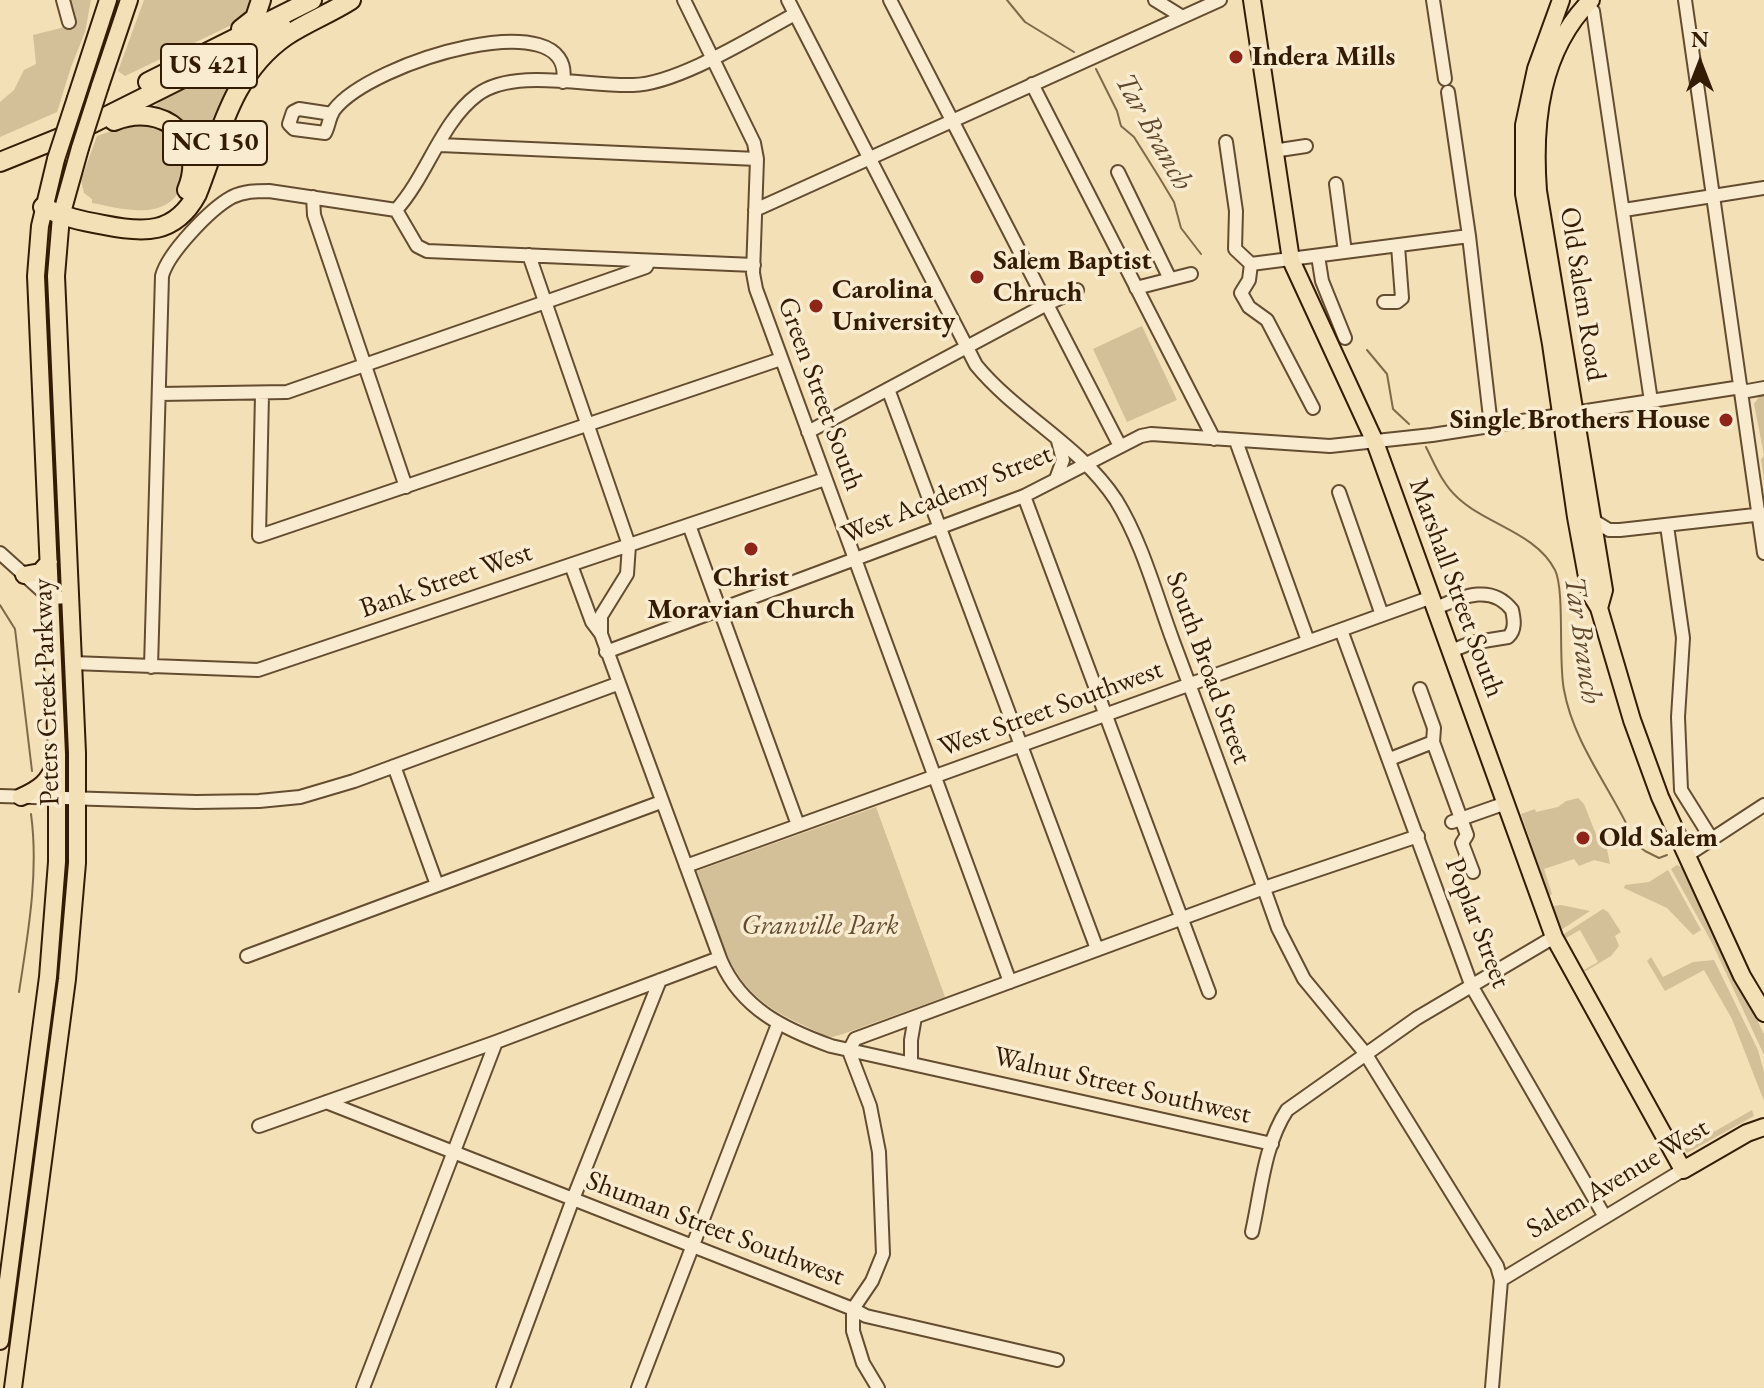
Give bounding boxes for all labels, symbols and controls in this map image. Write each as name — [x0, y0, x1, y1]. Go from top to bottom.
north arrow — [1660, 24, 1740, 104]
text: N — [1691, 25, 1709, 54]
place label: Indera Mills — [1252, 40, 1395, 74]
road number: US 421 — [161, 44, 257, 88]
marker: Indera Mills — [1227, 48, 1245, 66]
water label: Tar Branch — [1106, 67, 1200, 197]
road number: NC 150 — [163, 121, 267, 165]
street label: Old Salem Road — [1552, 205, 1612, 383]
place label: Salem Baptist Chruch — [993, 244, 1152, 310]
marker: Salem Baptist Chruch — [968, 268, 986, 286]
place label: Carolina University — [832, 273, 955, 339]
street label: Green Street South — [769, 293, 871, 495]
marker: Carolina University — [807, 297, 825, 315]
place label: Single Brothers House — [1450, 403, 1710, 437]
marker: Single Brothers House — [1717, 411, 1735, 429]
street label: West Academy Street — [837, 437, 1057, 553]
street label: Marshall Street South — [1401, 474, 1511, 702]
street label: Bank Street West — [356, 536, 536, 626]
marker: Christ Moravian Church — [742, 540, 760, 558]
place label: Christ Moravian Church — [647, 561, 855, 627]
street label: South Broad Street — [1158, 567, 1258, 769]
water label: Tar Branch — [1555, 574, 1609, 706]
street label: Peters Creek Parkway — [26, 578, 68, 806]
street label: West Street Southwest — [935, 653, 1167, 765]
place label: Old Salem — [1599, 821, 1718, 855]
marker: Old Salem — [1574, 829, 1592, 847]
street label: Poplar Street — [1437, 853, 1517, 993]
park label: Granville Park — [741, 909, 899, 943]
street label: Walnut Street Southwest — [990, 1040, 1254, 1132]
street label: Salem Avenue West — [1521, 1111, 1715, 1247]
street label: Shuman Street Southwest — [581, 1164, 849, 1294]

